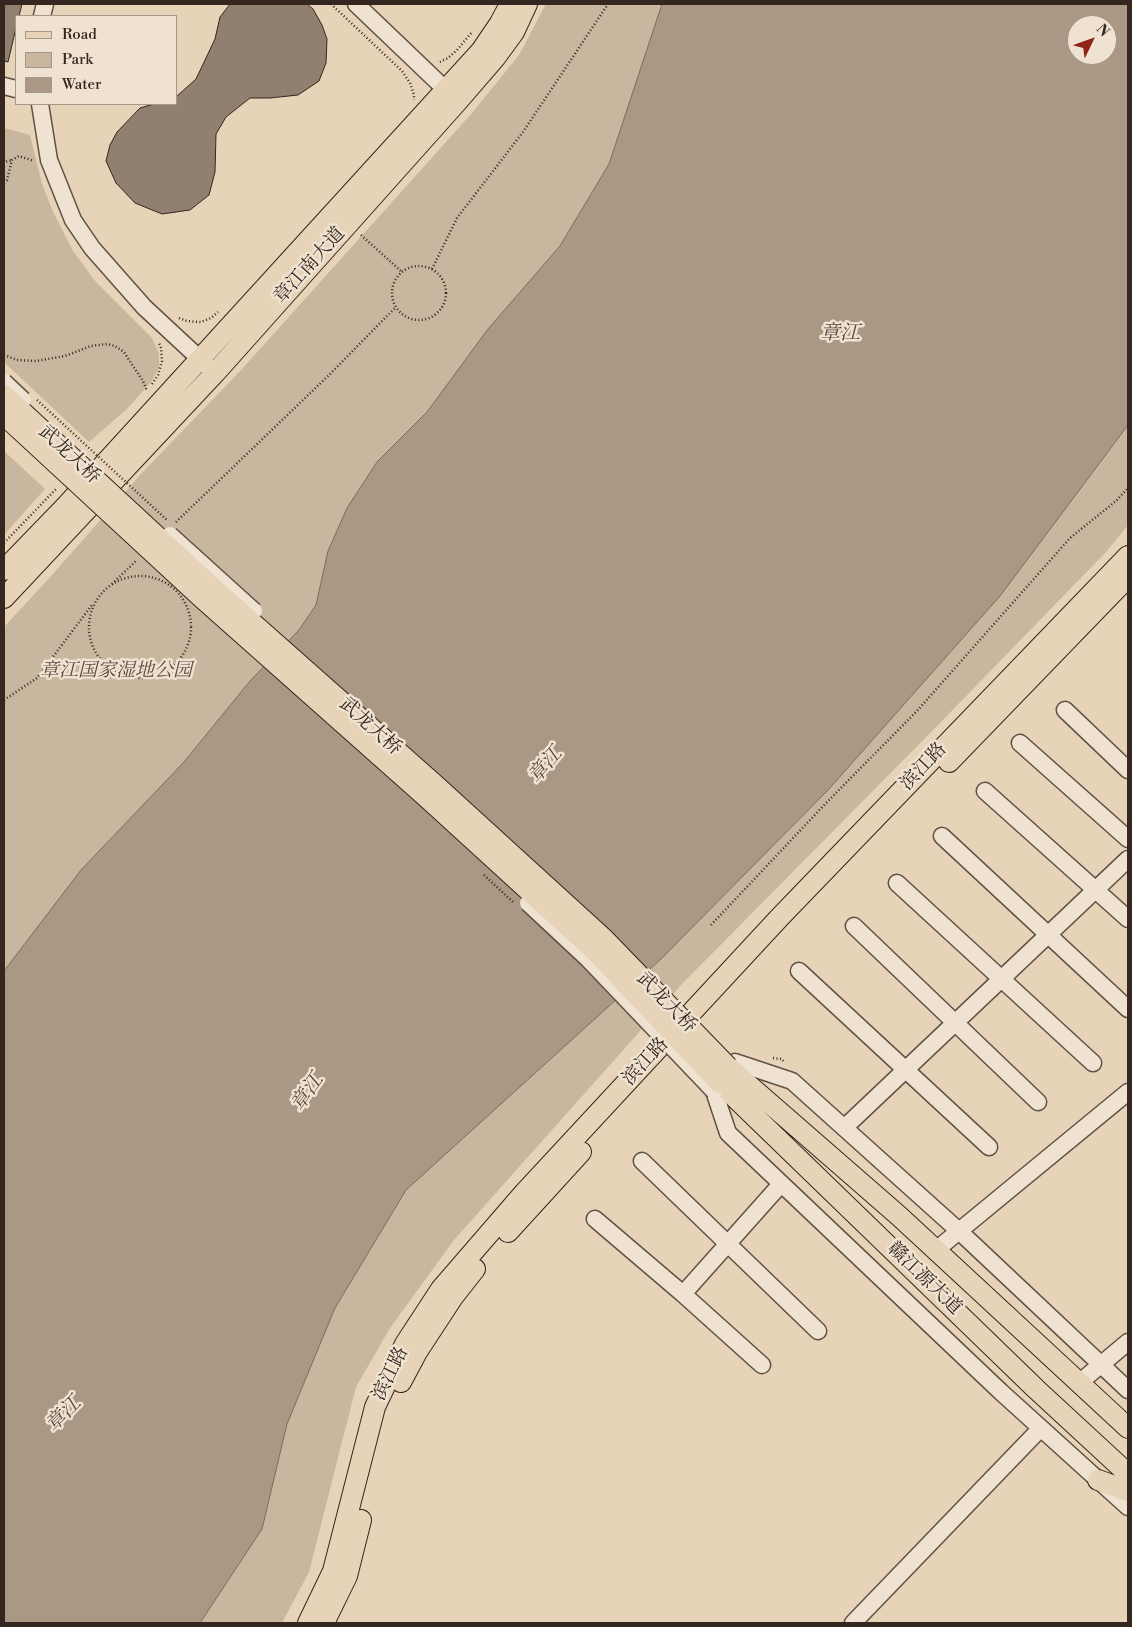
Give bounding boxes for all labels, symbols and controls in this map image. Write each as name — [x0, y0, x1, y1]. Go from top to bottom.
legend — [15, 15, 178, 105]
north arrow — [1067, 15, 1117, 65]
text: N — [1092, 20, 1113, 41]
text: Road — [62, 25, 97, 44]
text: Park — [62, 50, 93, 69]
text: Water — [62, 75, 101, 94]
street label: 章江南大道 — [270, 223, 350, 309]
water label: 章江 — [820, 322, 860, 346]
street label: 武龙大桥 — [33, 421, 105, 489]
park label: 章江国家湿地公园 — [40, 660, 192, 682]
street label: 武龙大桥 — [334, 693, 406, 761]
street label: 滨江路 — [896, 739, 952, 795]
water label: 章江 — [524, 743, 568, 789]
street label: 武龙大桥 — [631, 968, 701, 1038]
street label: 滨江路 — [618, 1033, 674, 1091]
water label: 章江 — [287, 1070, 329, 1116]
street label: 赣江源大道 — [882, 1238, 966, 1320]
street label: 滨江路 — [368, 1343, 414, 1405]
water label: 章江 — [41, 1392, 87, 1438]

